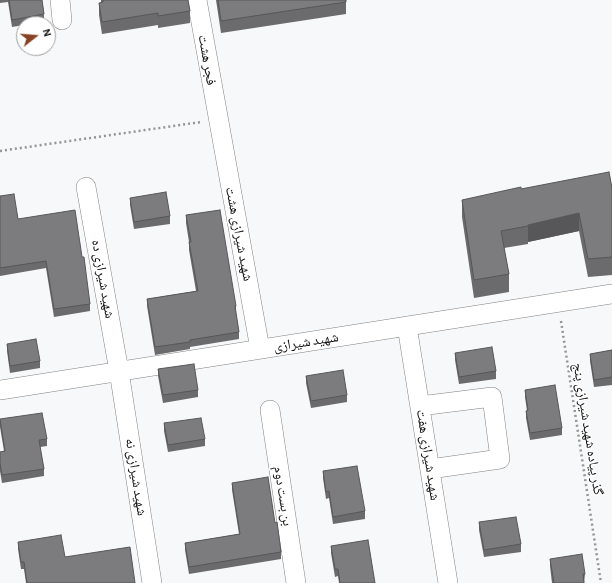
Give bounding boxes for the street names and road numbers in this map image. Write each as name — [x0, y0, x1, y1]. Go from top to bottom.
street label: فجر هشت — [194, 33, 220, 87]
street label: شهید شیرازی هشت — [222, 185, 256, 283]
street label: شهید شیرازی ده — [88, 238, 118, 320]
street label: شهید شیرازی — [272, 329, 340, 355]
street label: گذر پیاده شهید شیرازی پنج — [569, 362, 607, 496]
street label: شهید شیرازی هفت — [412, 408, 444, 502]
street label: شهید شیرازی نه — [122, 437, 150, 517]
street label: بن بست دوم — [270, 465, 296, 527]

